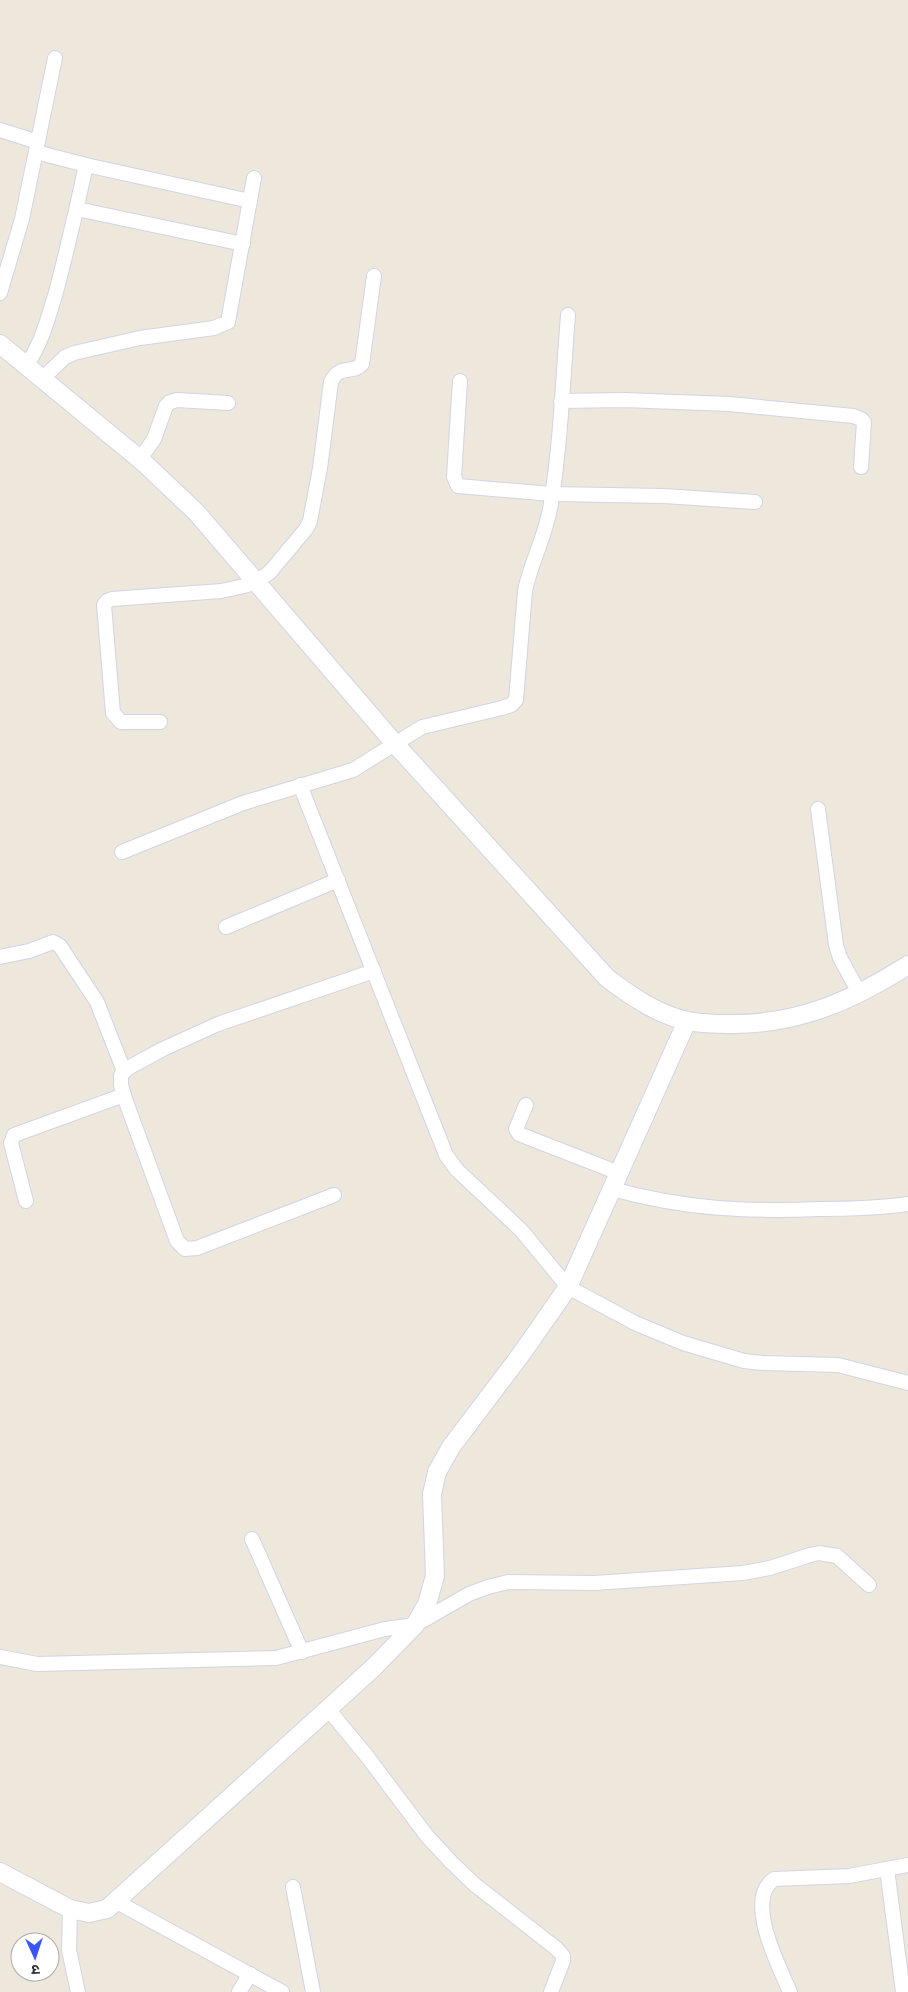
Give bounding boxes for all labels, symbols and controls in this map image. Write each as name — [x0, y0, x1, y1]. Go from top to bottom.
north arrow — [10, 1932, 60, 1982]
text: उ — [30, 1961, 40, 1980]

